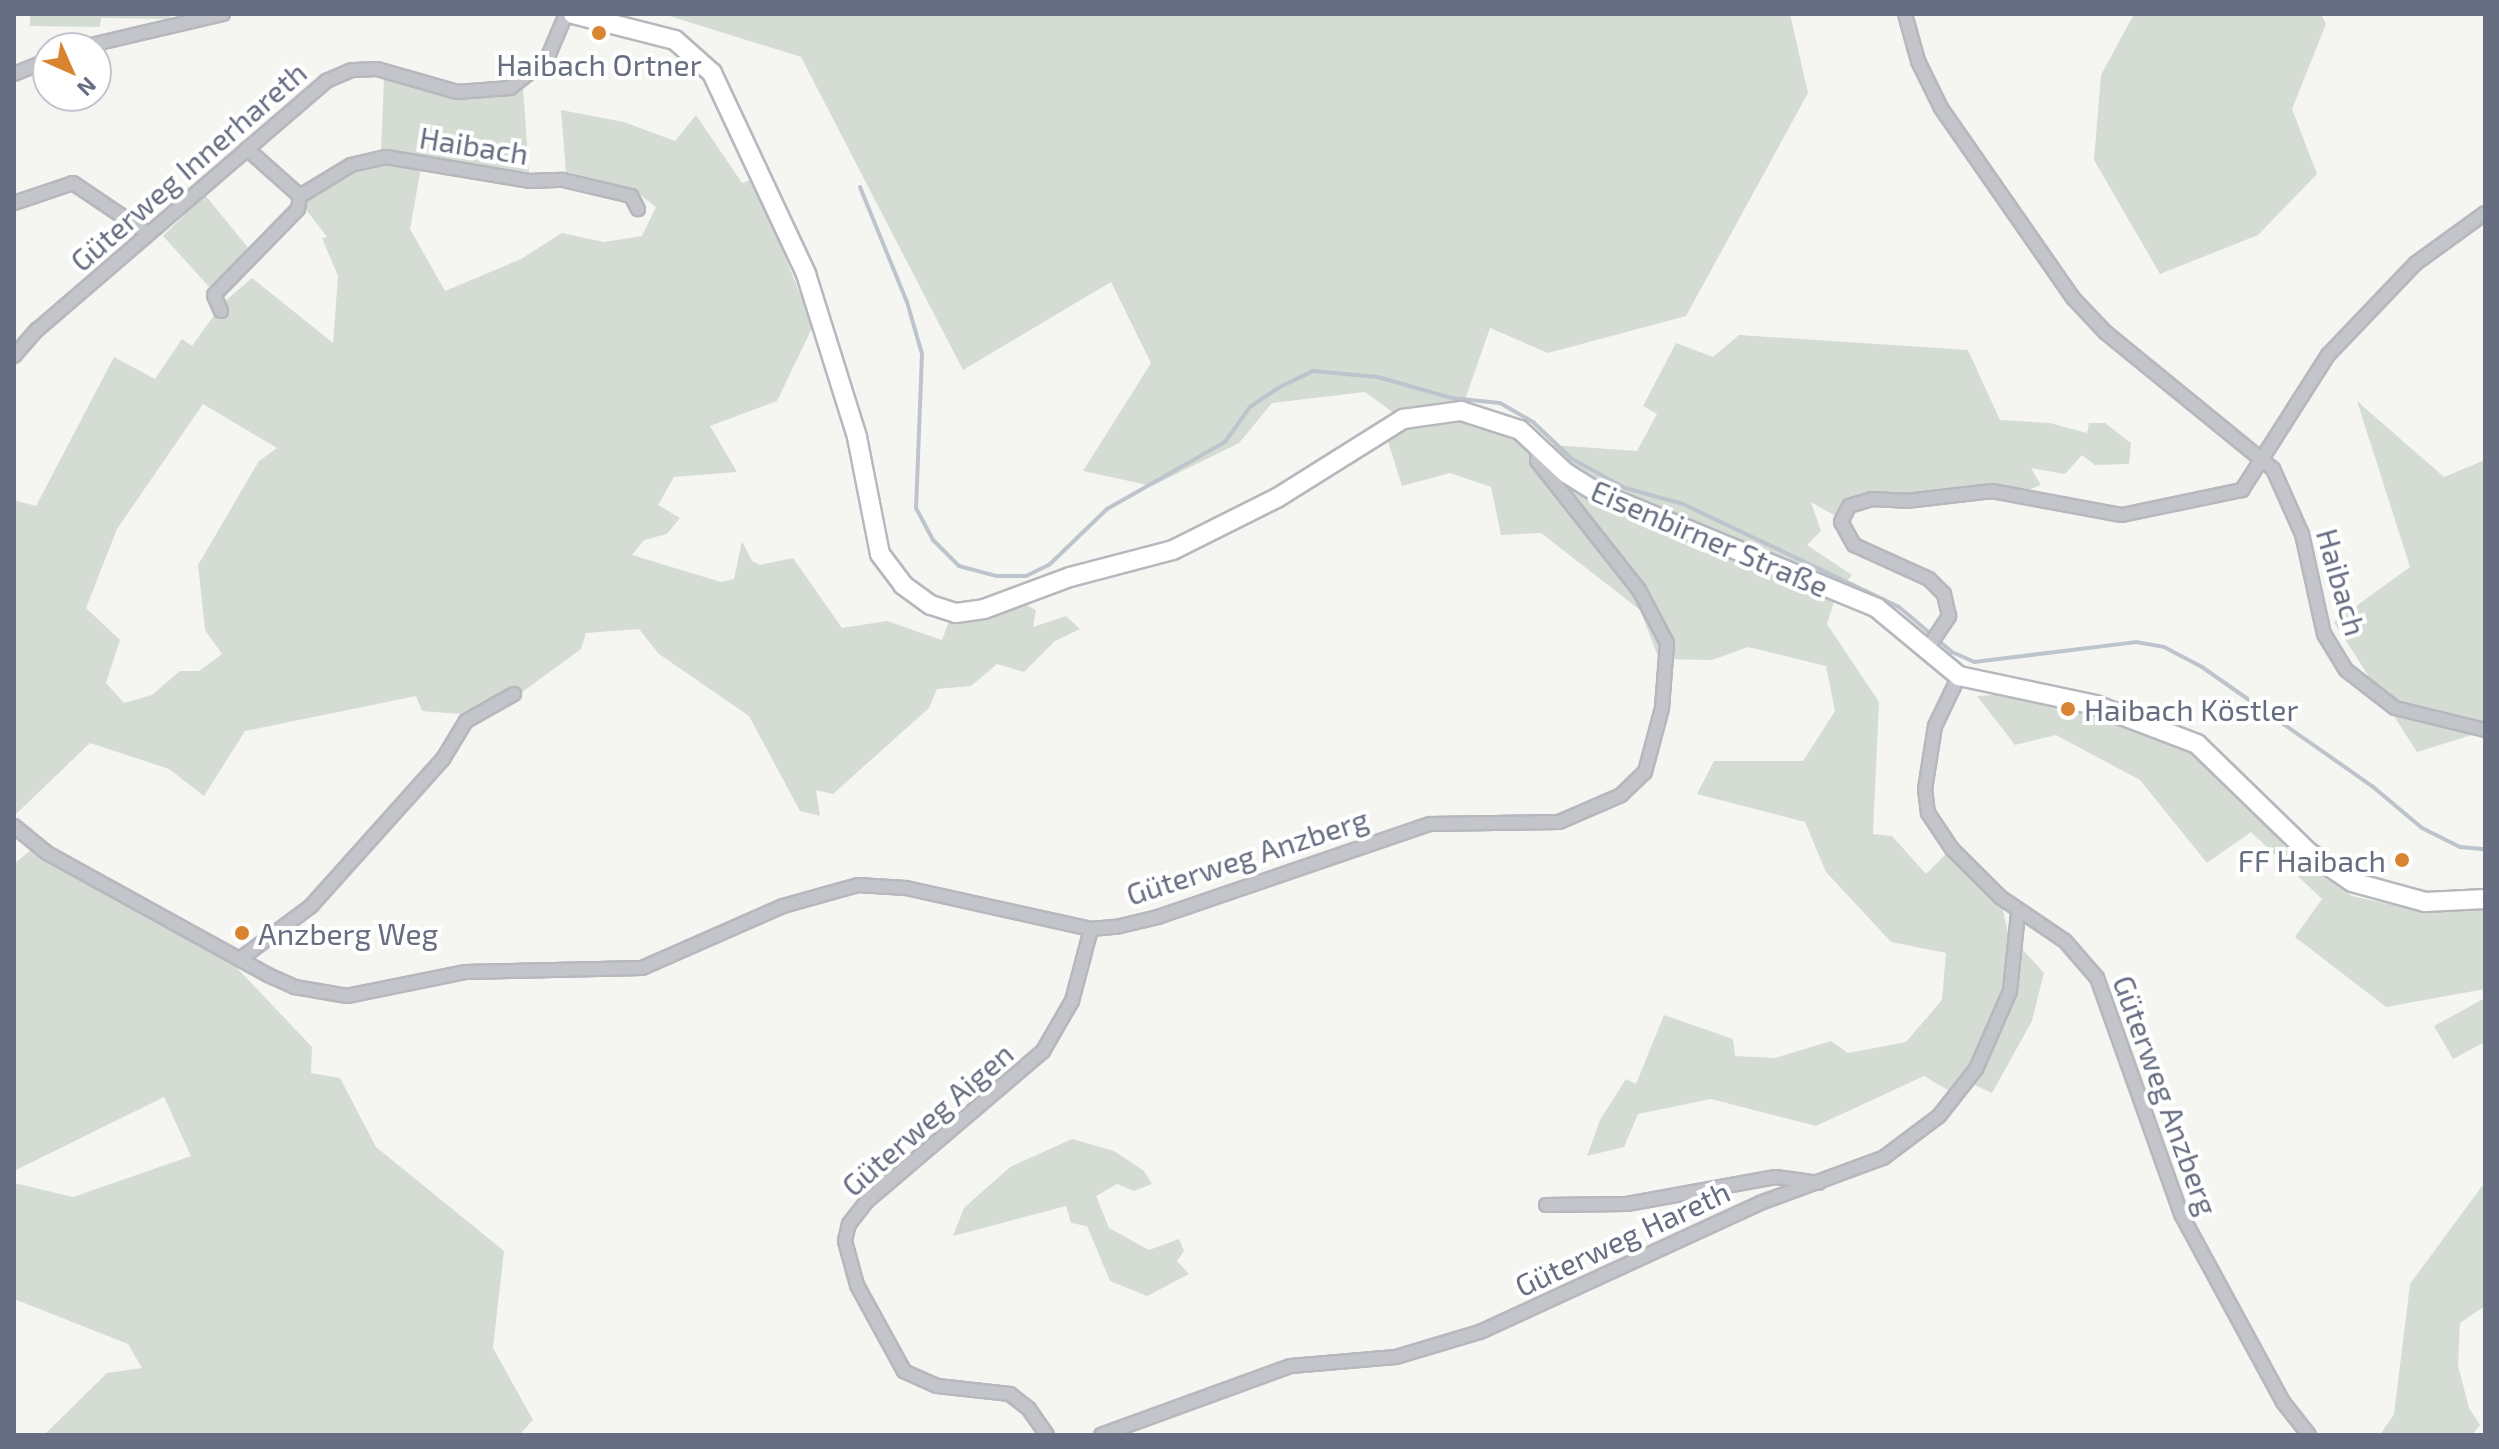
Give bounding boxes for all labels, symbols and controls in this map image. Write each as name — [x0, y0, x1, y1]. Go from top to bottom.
marker: Haibach Ortner — [590, 24, 608, 42]
north arrow — [32, 32, 112, 112]
place label: Haibach Ortner — [496, 46, 702, 82]
street label: Güterweg Innerhareth — [63, 54, 313, 278]
text: N — [73, 73, 102, 102]
street label: Haibach — [417, 119, 531, 171]
street label: Eisenbirner Straße — [1586, 472, 1834, 604]
street label: Haibach — [2310, 524, 2374, 640]
place label: Haibach Köstler — [2084, 691, 2298, 727]
marker: Haibach Köstler — [2059, 700, 2077, 718]
street label: Güterweg Anzberg — [1121, 800, 1373, 912]
place label: FF Haibach — [2237, 842, 2386, 878]
marker: FF Haibach — [2393, 851, 2411, 869]
place label: Anzberg Weg — [258, 915, 439, 951]
marker: Anzberg Weg — [233, 924, 251, 942]
street label: Güterweg Anzberg — [2106, 970, 2226, 1220]
street label: Güterweg Aigen — [834, 1035, 1020, 1203]
street label: Güterweg Hareth — [1509, 1172, 1735, 1304]

